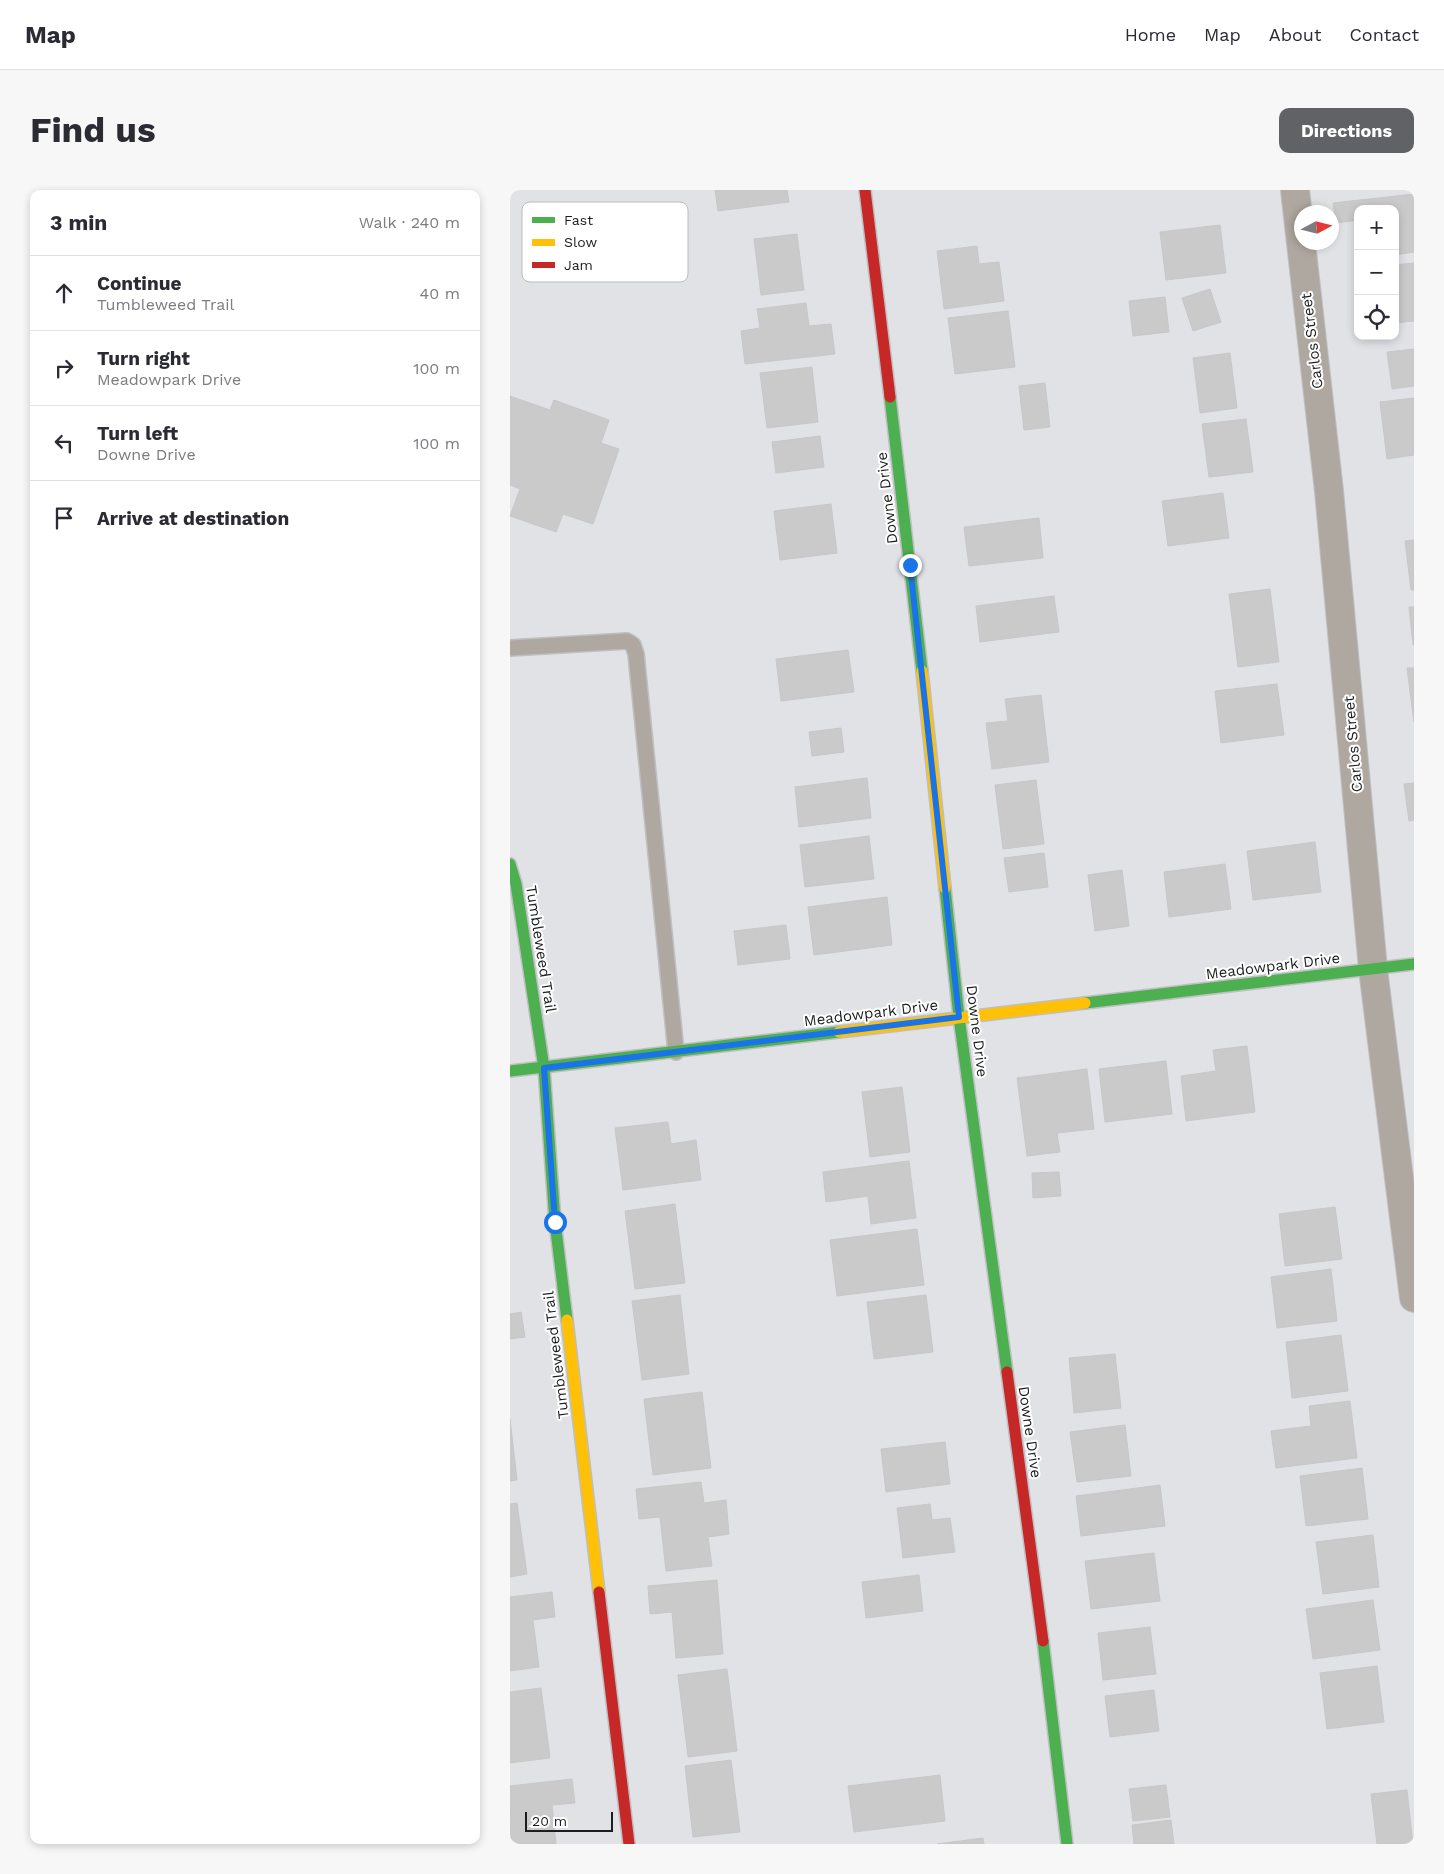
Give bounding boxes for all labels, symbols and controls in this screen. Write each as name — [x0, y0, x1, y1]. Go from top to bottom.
text: Map — [25, 21, 76, 49]
text: Home — [1125, 24, 1176, 45]
text: Map — [1204, 24, 1241, 45]
text: About — [1269, 24, 1321, 45]
text: Contact — [1349, 24, 1419, 45]
button: Directions — [1279, 108, 1414, 153]
text: Find us — [30, 109, 156, 151]
legend — [522, 202, 688, 282]
north arrow — [1294, 205, 1339, 250]
map controls — [1354, 205, 1399, 340]
button: + — [1354, 205, 1399, 250]
text: 3 min — [50, 210, 107, 235]
text: Fast — [564, 212, 593, 228]
text: Walk · 240 m — [359, 213, 460, 232]
text: Slow — [564, 234, 597, 250]
button: − — [1354, 250, 1399, 295]
text: Jam — [564, 257, 593, 273]
text: Continue — [97, 272, 181, 295]
icon: ahead — [50, 279, 78, 307]
text: 40 m — [420, 284, 460, 303]
street label: Carlos Street — [1297, 291, 1327, 390]
text: Tumbleweed Trail — [97, 295, 234, 314]
button: locate — [1354, 295, 1399, 340]
text: Turn right — [97, 347, 190, 370]
icon: right — [50, 354, 78, 382]
text: 100 m — [413, 359, 460, 378]
text: Meadowpark Drive — [97, 370, 241, 389]
text: Turn left — [97, 422, 178, 445]
icon: left — [50, 429, 78, 457]
text: 100 m — [413, 434, 460, 453]
text: Downe Drive — [97, 445, 196, 464]
street label: Downe Drive — [872, 451, 902, 545]
icon: arrive — [50, 504, 78, 532]
text: Arrive at destination — [97, 507, 289, 530]
route end — [899, 554, 922, 577]
street label: Carlos Street — [1340, 694, 1366, 793]
street label: Tumbleweed Trail — [522, 884, 560, 1014]
street label: Meadowpark Drive — [1205, 949, 1341, 983]
street label: Downe Drive — [962, 984, 992, 1078]
street label: Meadowpark Drive — [803, 996, 939, 1030]
route start — [544, 1211, 567, 1234]
street label: Tumbleweed Trail — [539, 1290, 573, 1420]
street label: Downe Drive — [1015, 1385, 1045, 1479]
scale bar — [525, 1809, 612, 1832]
text: 20 m — [532, 1813, 567, 1829]

